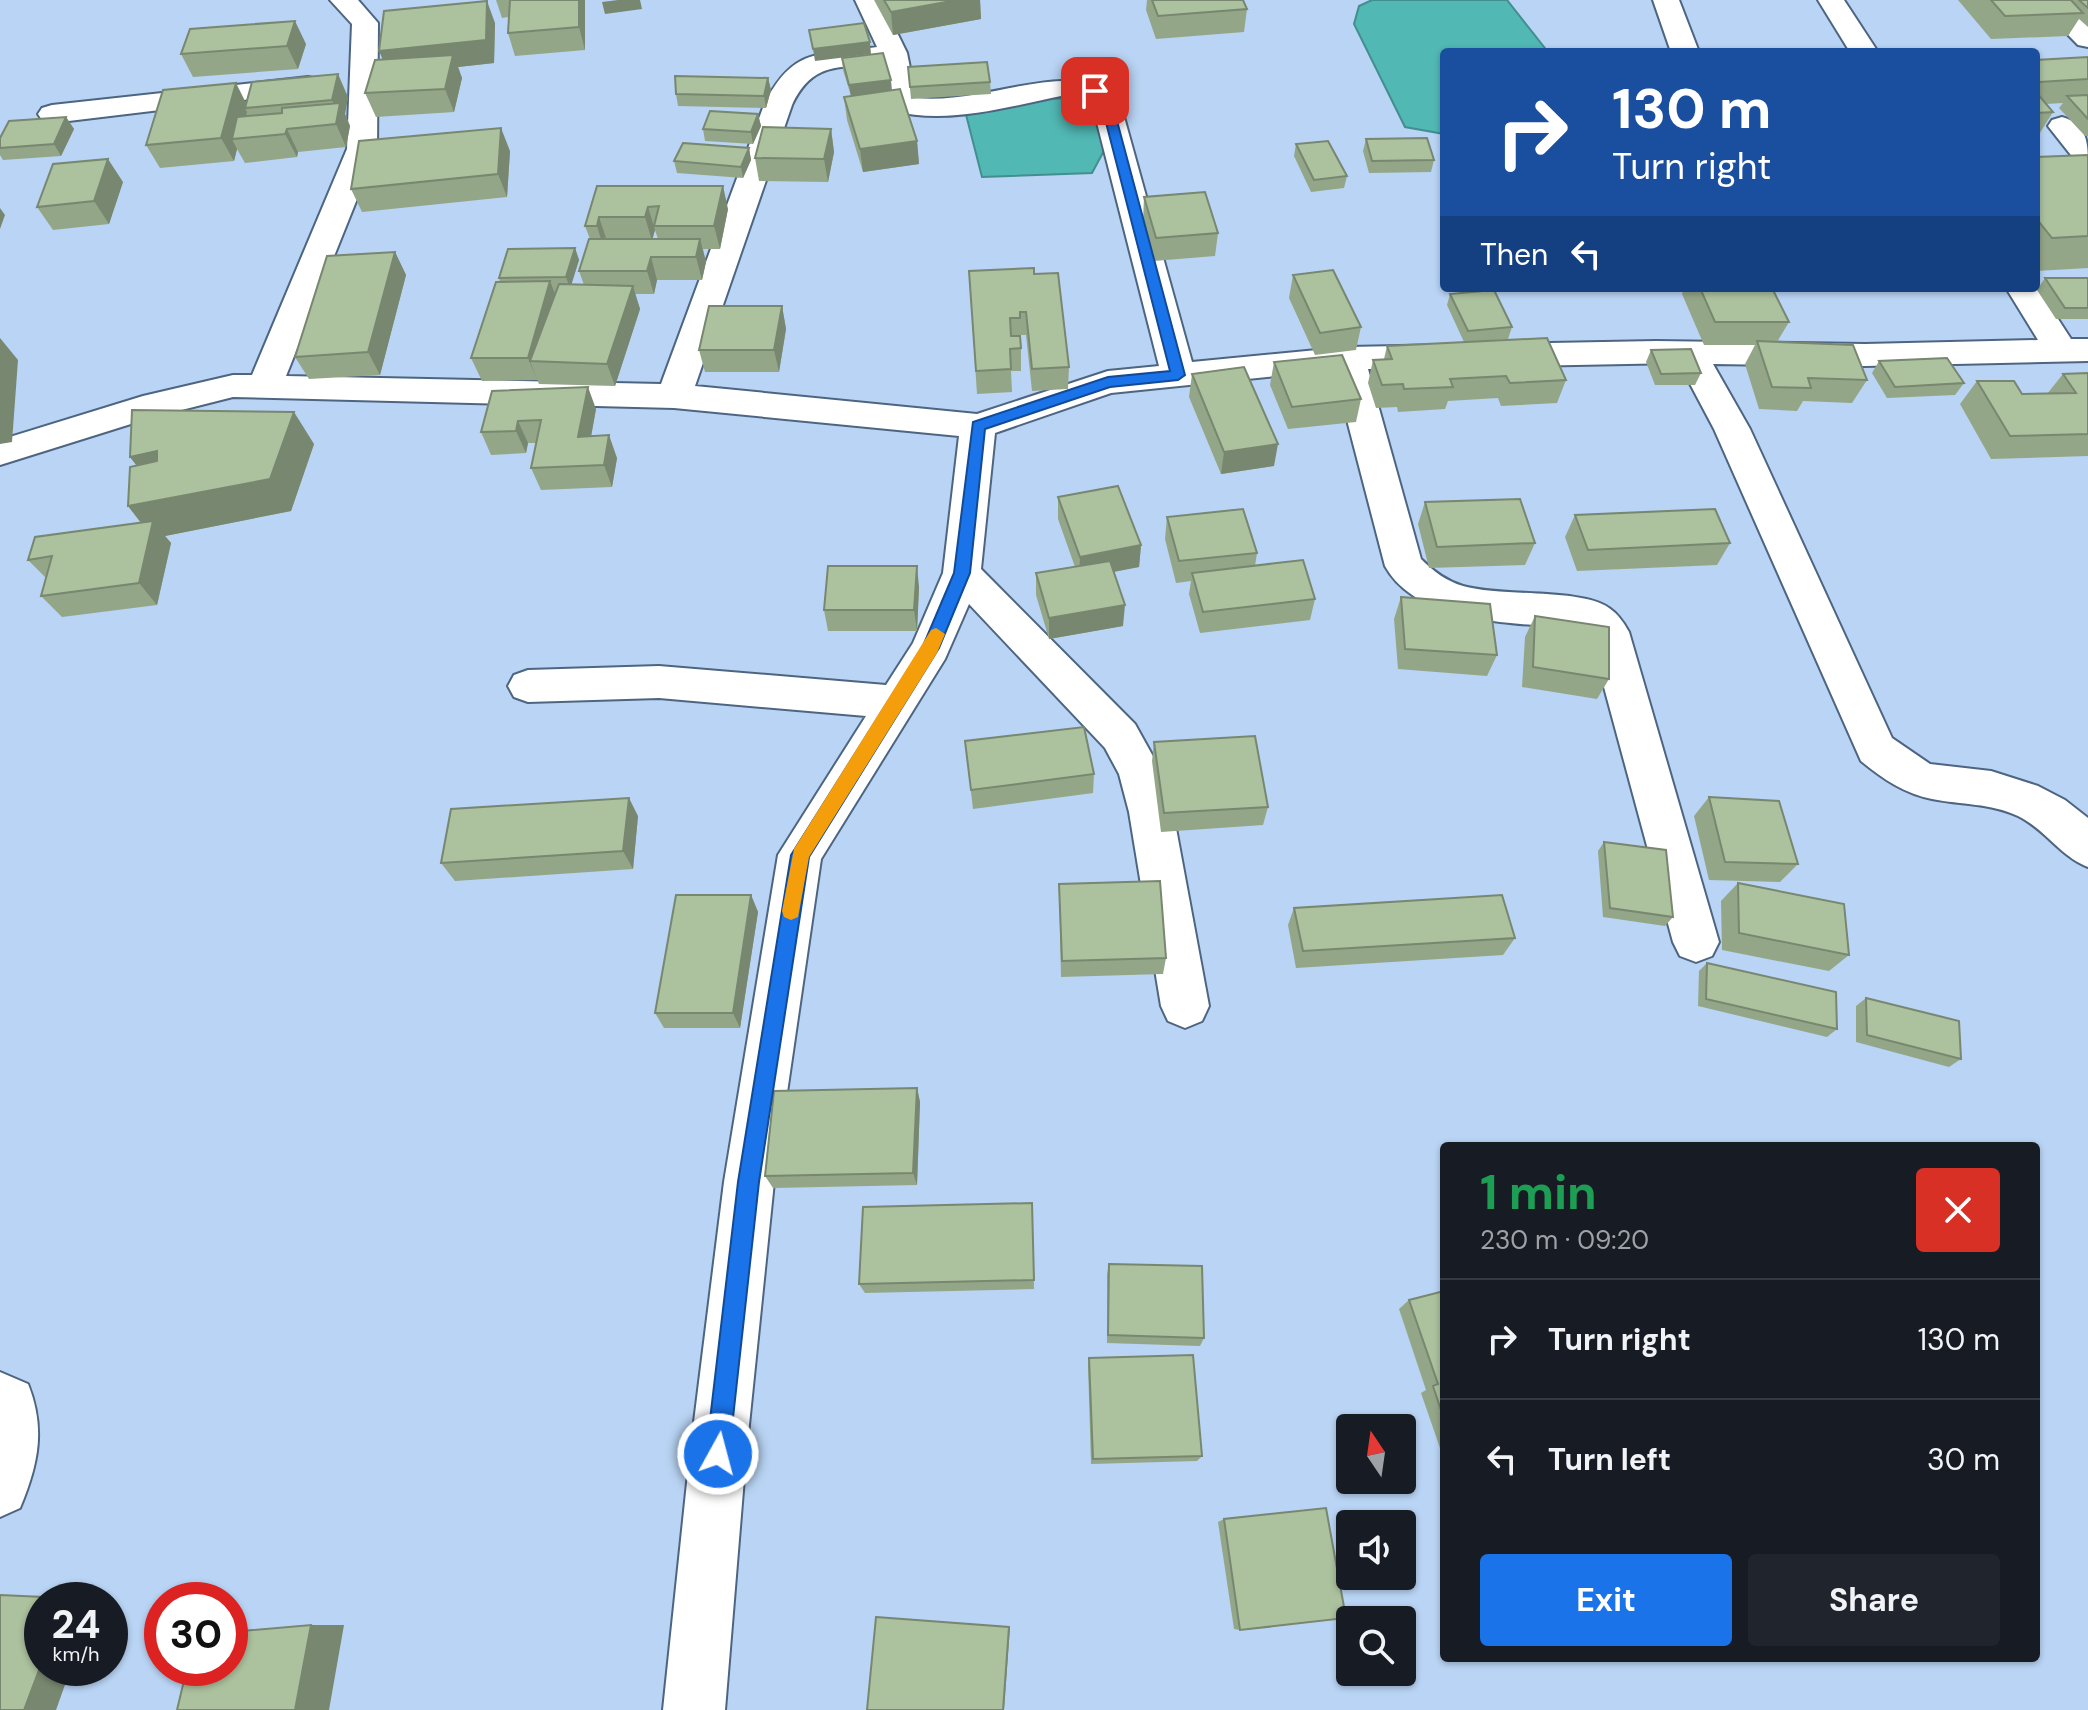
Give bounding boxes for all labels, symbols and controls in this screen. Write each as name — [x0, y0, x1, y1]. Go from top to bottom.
pin — [1061, 57, 1129, 125]
icon: arrive — [1073, 69, 1117, 113]
text: 130 m — [1612, 72, 1771, 145]
icon: right — [1480, 80, 1584, 184]
text: Turn right — [1612, 143, 1771, 190]
icon: left — [1564, 232, 1608, 276]
text: Then — [1480, 235, 1548, 274]
text: 1 min — [1480, 1161, 1597, 1224]
button: close — [1916, 1168, 2000, 1252]
text: 230 m · 09:20 — [1480, 1223, 1649, 1257]
icon: right — [1480, 1317, 1524, 1361]
text: Turn right — [1548, 1320, 1691, 1359]
text: 130 m — [1918, 1320, 2000, 1359]
position arrow — [676, 1412, 760, 1496]
north arrow — [1336, 1414, 1416, 1494]
map controls — [1336, 1414, 1416, 1686]
icon: left — [1480, 1437, 1524, 1481]
text: Turn left — [1548, 1440, 1671, 1479]
text: 30 m — [1927, 1440, 2000, 1479]
button: sound — [1336, 1510, 1416, 1590]
button: Exit — [1480, 1554, 1732, 1646]
button: Share — [1748, 1554, 2000, 1646]
speed limit sign: 30 — [144, 1582, 248, 1686]
text: 24 — [52, 1598, 100, 1650]
button: search — [1336, 1606, 1416, 1686]
text: km/h — [52, 1641, 100, 1667]

